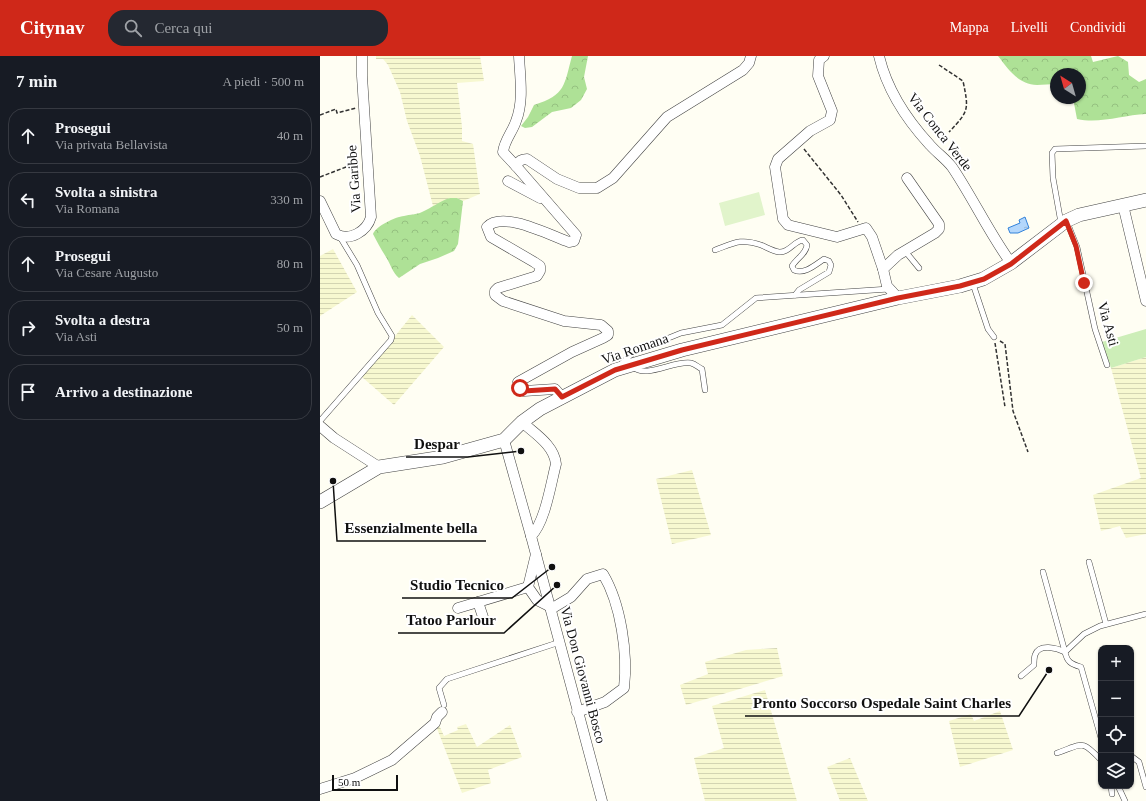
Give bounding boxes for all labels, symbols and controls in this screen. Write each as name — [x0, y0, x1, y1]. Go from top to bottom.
search box — [108, 10, 388, 46]
text: Citynav — [20, 17, 84, 38]
icon: search — [122, 17, 144, 39]
text: Cerca qui — [154, 20, 212, 36]
text: Mappa — [950, 20, 989, 35]
text: Livelli — [1011, 20, 1048, 35]
text: Condividi — [1070, 20, 1126, 35]
north arrow — [1050, 68, 1086, 104]
text: 7 min — [16, 72, 57, 91]
text: A piedi · 500 m — [222, 74, 304, 89]
street label: Via Conca Verde — [905, 90, 975, 174]
text: Prosegui — [55, 120, 111, 136]
icon: ahead — [17, 125, 39, 147]
text: 40 m — [277, 128, 303, 143]
text: Via privata Bellavista — [55, 137, 168, 152]
street label: Via Garibbe — [344, 145, 364, 213]
text: Svolta a sinistra — [55, 184, 158, 200]
icon: left — [17, 189, 39, 211]
text: 330 m — [270, 192, 303, 207]
text: Via Romana — [55, 201, 120, 216]
text: Prosegui — [55, 248, 111, 264]
icon: ahead — [17, 253, 39, 275]
text: 80 m — [277, 256, 303, 271]
text: Via Cesare Augusto — [55, 265, 158, 280]
route end — [1075, 274, 1093, 292]
street label: Via Asti — [1095, 300, 1122, 348]
text: Svolta a destra — [55, 312, 150, 328]
icon: right — [17, 317, 39, 339]
text: 50 m — [277, 320, 303, 335]
text: Via Asti — [55, 329, 97, 344]
street label: Via Romana — [600, 330, 671, 367]
route start — [511, 379, 529, 397]
icon: arrive — [17, 381, 39, 403]
text: Arrivo a destinazione — [55, 384, 192, 400]
callout: Despar — [406, 430, 468, 457]
text: Despar — [414, 436, 460, 452]
callout: Essenzialmente bella — [337, 514, 486, 541]
text: Essenzialmente bella — [345, 520, 478, 536]
callout: Studio Tecnico — [402, 571, 512, 598]
text: Studio Tecnico — [410, 577, 504, 593]
street label: Via Don Giovanni Bosco — [557, 605, 609, 745]
callout: Tatoo Parlour — [398, 606, 504, 633]
text: Tatoo Parlour — [406, 612, 496, 628]
map controls — [1098, 645, 1134, 789]
button: + — [1098, 645, 1134, 681]
button: − — [1098, 681, 1134, 717]
callout: Pronto Soccorso Ospedale Saint Charles — [745, 689, 1019, 716]
text: Pronto Soccorso Ospedale Saint Charles — [753, 695, 1011, 711]
button: locate — [1098, 717, 1134, 753]
button: layers — [1098, 753, 1134, 789]
scale bar — [332, 773, 398, 792]
text: 50 m — [338, 776, 360, 788]

